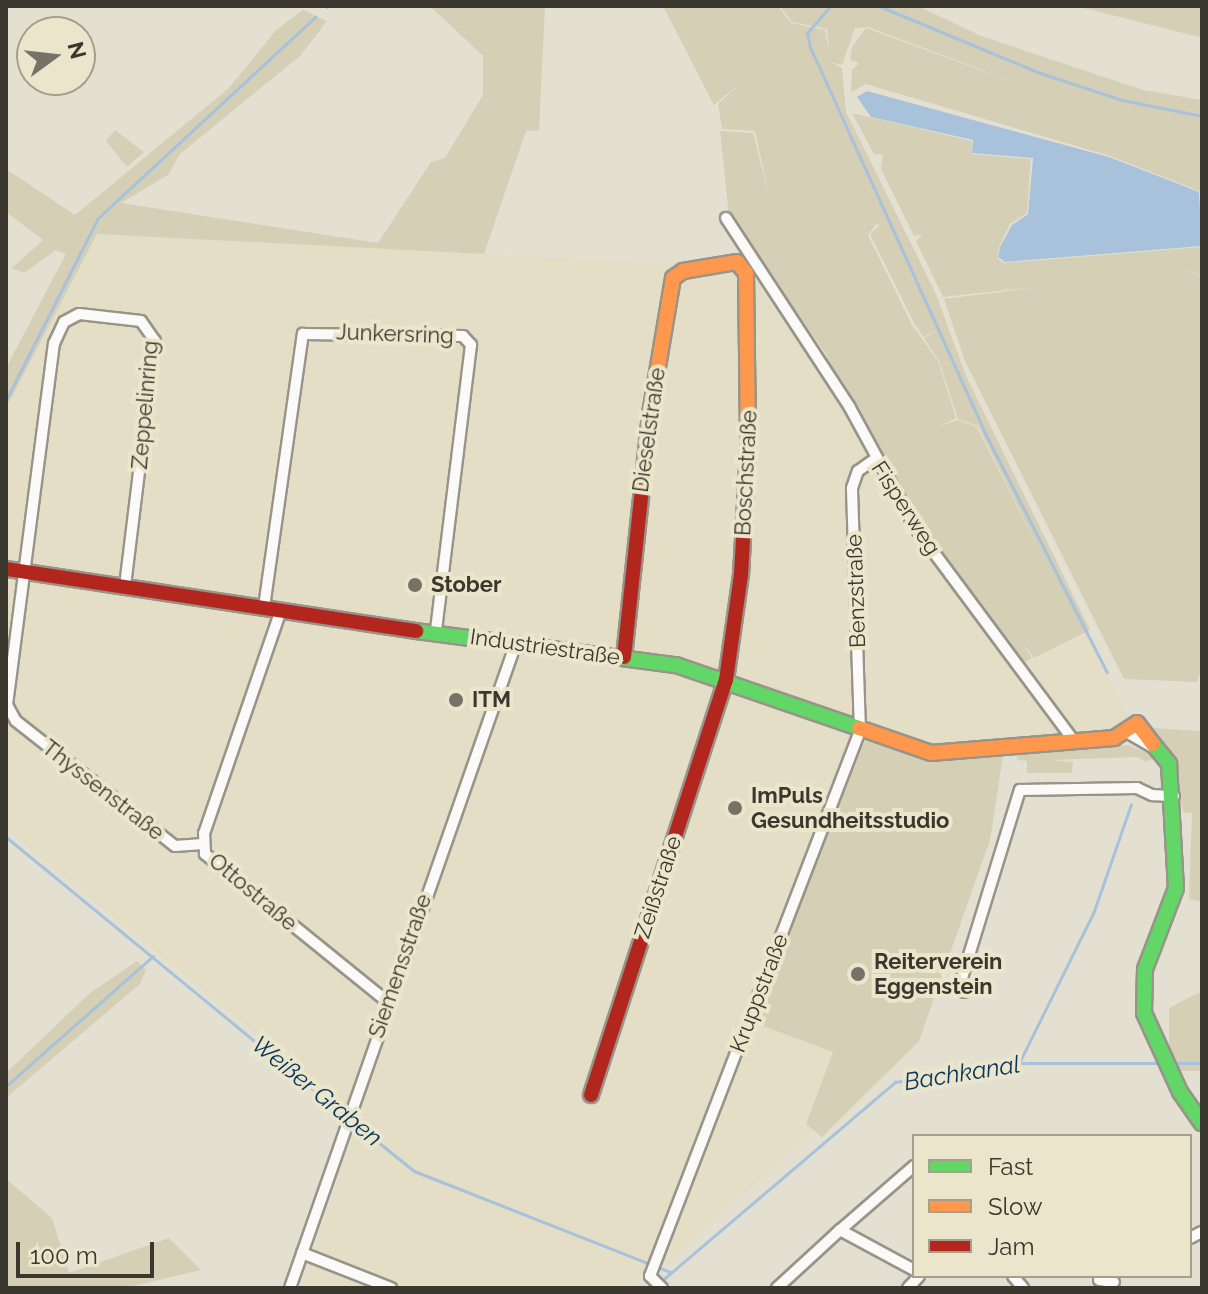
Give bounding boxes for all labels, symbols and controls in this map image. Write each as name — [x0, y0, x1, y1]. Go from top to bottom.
north arrow — [16, 16, 96, 96]
text: N — [63, 39, 92, 62]
street label: Junkersring — [336, 319, 454, 349]
street label: Zeppelinring — [126, 340, 164, 470]
street label: Dieselstraße — [627, 366, 671, 494]
street label: Boschstraße — [730, 409, 762, 537]
street label: Fisperweg — [866, 456, 946, 560]
street label: Benzstraße — [841, 534, 871, 648]
place label: Stober — [431, 572, 501, 598]
marker: Stober — [406, 576, 424, 594]
street label: Industriestraße — [468, 623, 622, 671]
place label: ITM — [472, 687, 511, 713]
marker: ITM — [447, 691, 465, 709]
street label: Thyssenstraße — [37, 734, 169, 846]
place label: ImPuls Gesundheitsstudio — [751, 782, 949, 834]
marker: ImPuls Gesundheitsstudio — [726, 799, 744, 817]
street label: Zeißstraße — [629, 833, 687, 941]
street label: Ottostraße — [204, 848, 302, 936]
street label: Siemensstraße — [363, 891, 437, 1041]
street label: Kruppstraße — [724, 930, 794, 1056]
place label: Reiterverein Eggenstein — [874, 948, 1002, 1000]
marker: Reiterverein Eggenstein — [849, 965, 867, 983]
water label: Weißer Graben — [246, 1030, 388, 1152]
water label: Bachkanal — [902, 1050, 1022, 1096]
legend — [912, 1134, 1192, 1278]
text: Fast — [988, 1152, 1033, 1181]
text: Slow — [988, 1192, 1042, 1221]
scale bar — [20, 1226, 158, 1276]
text: Jam — [988, 1232, 1034, 1261]
text: 100 m — [30, 1241, 98, 1270]

